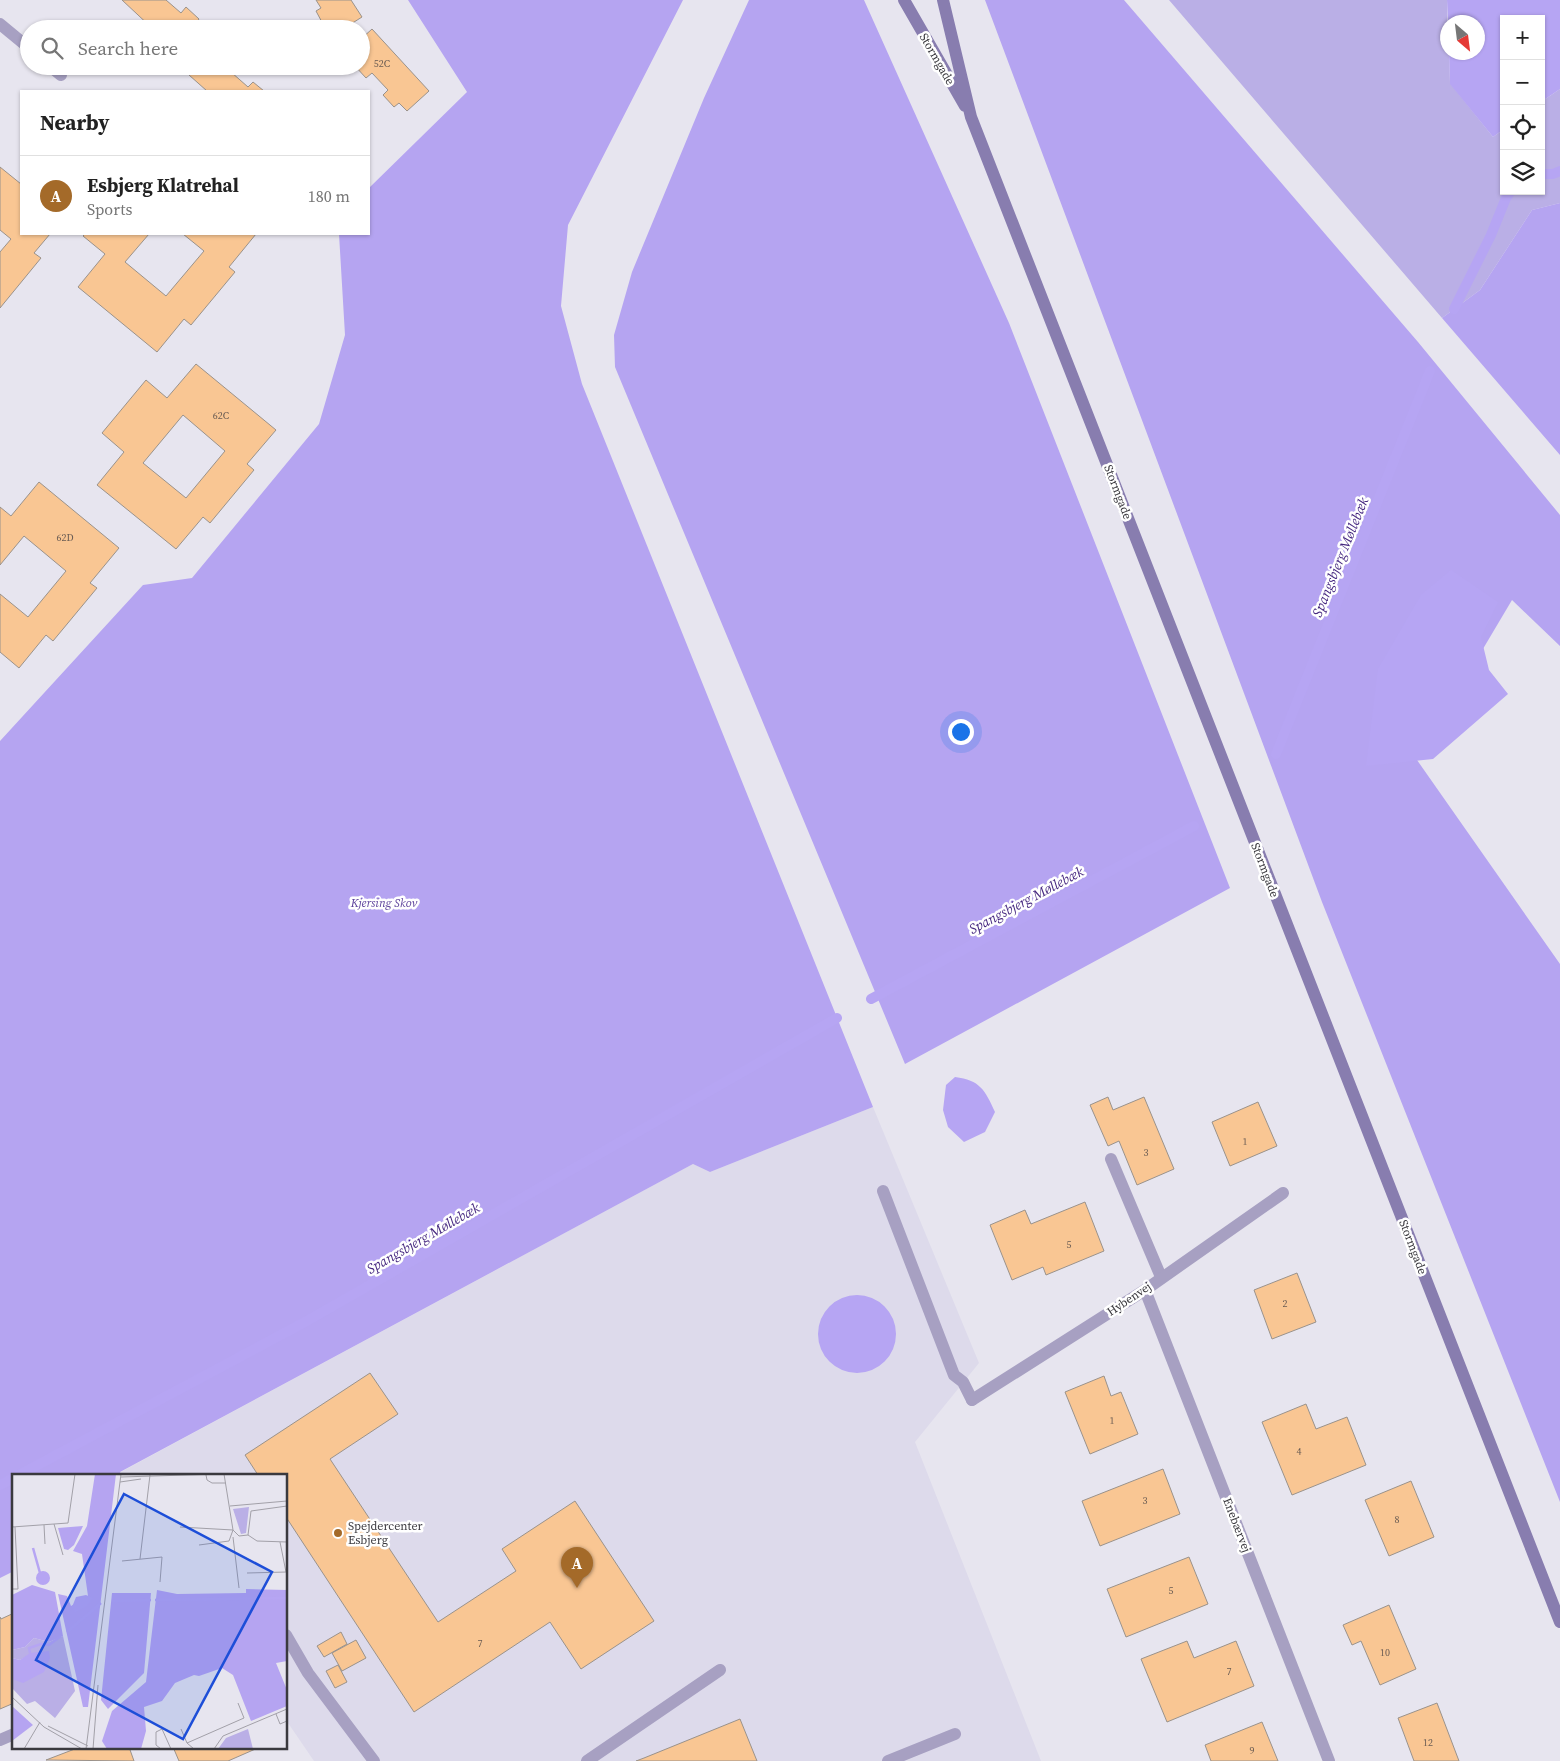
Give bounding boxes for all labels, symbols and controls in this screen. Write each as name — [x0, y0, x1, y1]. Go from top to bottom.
north arrow — [1440, 15, 1485, 60]
map controls — [1500, 15, 1545, 195]
button: + — [1500, 15, 1545, 60]
search box — [20, 20, 370, 75]
street label: Stormgade — [916, 30, 958, 88]
icon: search — [38, 34, 66, 62]
text: Search here — [78, 35, 178, 61]
house number: 52C — [374, 57, 390, 70]
button: − — [1500, 60, 1545, 105]
button: locate — [1500, 105, 1545, 150]
text: Nearby — [40, 108, 110, 137]
button: layers — [1500, 150, 1545, 195]
text: Esbjerg Klatrehal — [87, 172, 239, 198]
text: A — [51, 185, 61, 207]
text: 180 m — [308, 185, 350, 207]
text: Sports — [87, 198, 132, 220]
house number: 62C — [213, 409, 229, 422]
street label: Stormgade — [1100, 462, 1136, 522]
water label: Spangsbjerg Møllebæk — [1307, 494, 1373, 620]
house number: 62D — [56, 531, 74, 544]
your location — [948, 719, 974, 745]
street label: Stormgade — [1247, 840, 1283, 900]
water label: Spangsbjerg Møllebæk — [965, 861, 1087, 939]
park label: Kjersing Skov — [350, 895, 418, 911]
house number: 1 — [1243, 1135, 1248, 1148]
house number: 3 — [1144, 1146, 1149, 1159]
water label: Spangsbjerg Møllebæk — [363, 1197, 483, 1279]
street label: Stormgade — [1395, 1217, 1431, 1277]
house number: 5 — [1067, 1238, 1072, 1251]
street label: Hybenvej — [1104, 1278, 1154, 1320]
house number: 2 — [1283, 1297, 1288, 1310]
house number: 1 — [1110, 1414, 1115, 1427]
house number: 4 — [1297, 1445, 1302, 1458]
inset map — [12, 1474, 288, 1748]
house number: 3 — [1143, 1494, 1148, 1507]
street label: Enebærvej — [1219, 1495, 1255, 1555]
house number: 8 — [1395, 1513, 1400, 1526]
place label: Spejdercenter Esbjerg — [348, 1518, 423, 1548]
marker: Spejdercenter Esbjerg — [332, 1527, 344, 1539]
pin: A — [561, 1547, 593, 1588]
house number: 5 — [1169, 1584, 1174, 1597]
house number: 7 — [478, 1637, 483, 1650]
house number: 10 — [1380, 1646, 1390, 1659]
house number: 7 — [1227, 1665, 1232, 1678]
house number: 12 — [1423, 1736, 1433, 1749]
house number: 9 — [1250, 1744, 1255, 1757]

